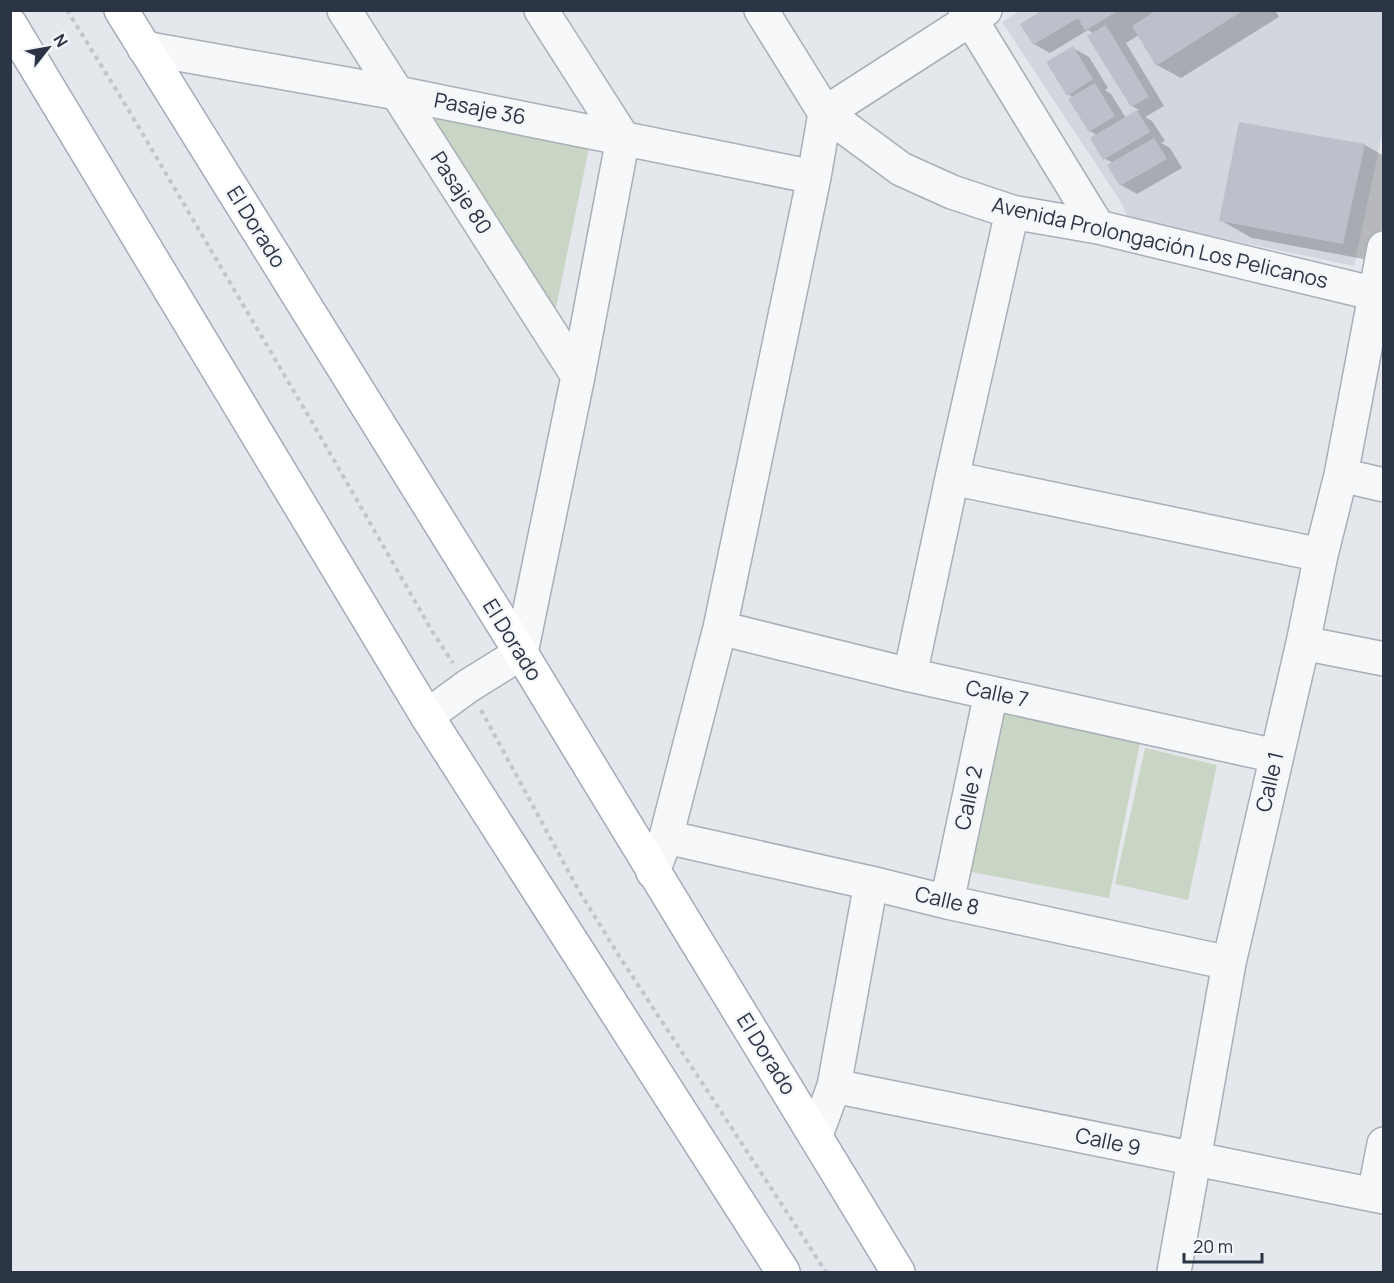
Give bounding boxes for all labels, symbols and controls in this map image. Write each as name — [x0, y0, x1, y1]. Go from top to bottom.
north arrow — [18, 18, 78, 78]
text: N — [48, 30, 73, 51]
street label: Pasaje 36 — [432, 85, 528, 131]
street label: Pasaje 80 — [425, 146, 499, 239]
street label: El Dorado — [221, 180, 293, 273]
street label: Avenida Prolongación Los Pelicanos — [990, 190, 1331, 294]
street label: El Dorado — [477, 593, 549, 686]
street label: Calle 7 — [963, 673, 1031, 713]
street label: Calle 1 — [1249, 749, 1290, 815]
street label: Calle 2 — [948, 763, 988, 832]
street label: Calle 8 — [912, 879, 982, 921]
street label: El Dorado — [731, 1007, 803, 1100]
street label: Calle 9 — [1073, 1120, 1143, 1162]
scale bar — [1184, 1226, 1262, 1264]
text: 20 m — [1193, 1234, 1233, 1258]

